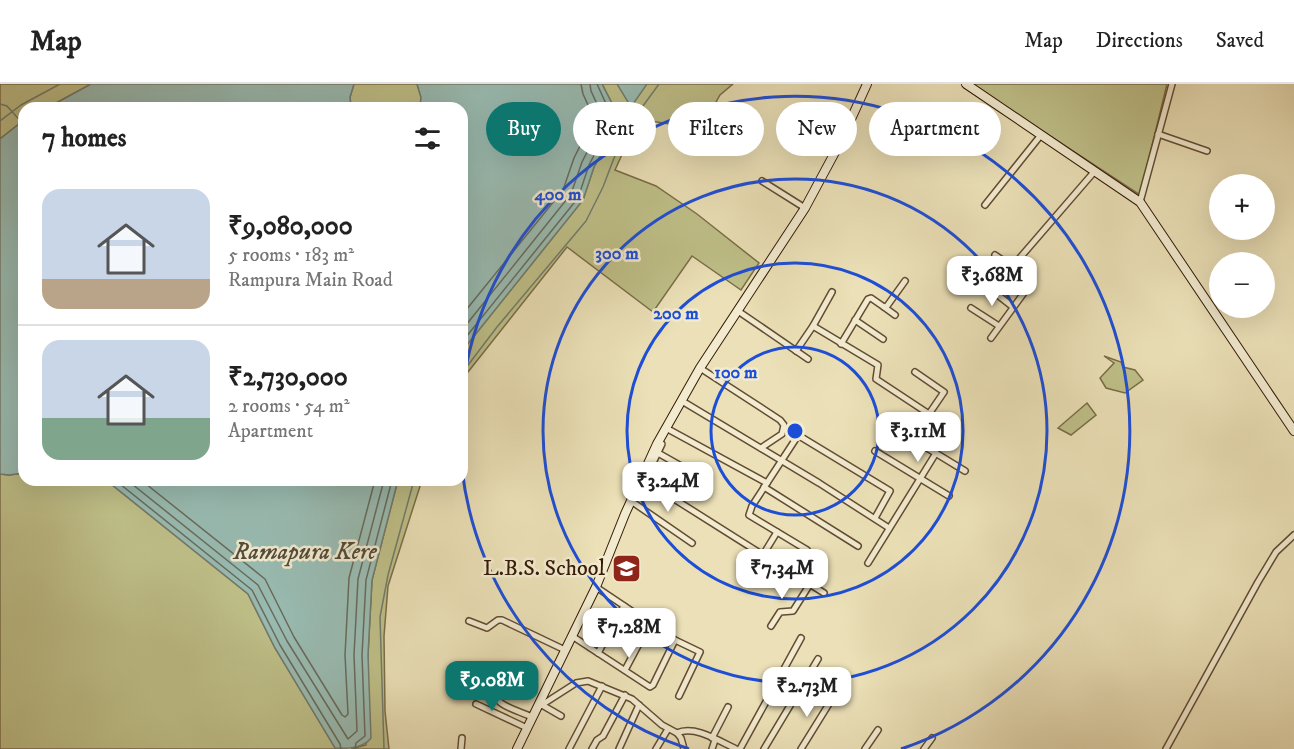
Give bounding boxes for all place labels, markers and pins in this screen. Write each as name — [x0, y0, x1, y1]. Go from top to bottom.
pin: ₹3.68M — [943, 256, 1041, 307]
pin: ₹3.11M — [869, 412, 967, 463]
centre of rings — [785, 421, 805, 441]
pin: ₹3.24M — [619, 462, 717, 513]
pin: ₹7.34M — [733, 549, 831, 600]
school or university icon: L.B.S. School — [610, 552, 642, 584]
place label: L.B.S. School — [483, 555, 605, 582]
pin: ₹7.28M — [580, 608, 678, 659]
pin: ₹9.08M — [443, 661, 541, 712]
pin: ₹2.73M — [758, 667, 856, 718]

